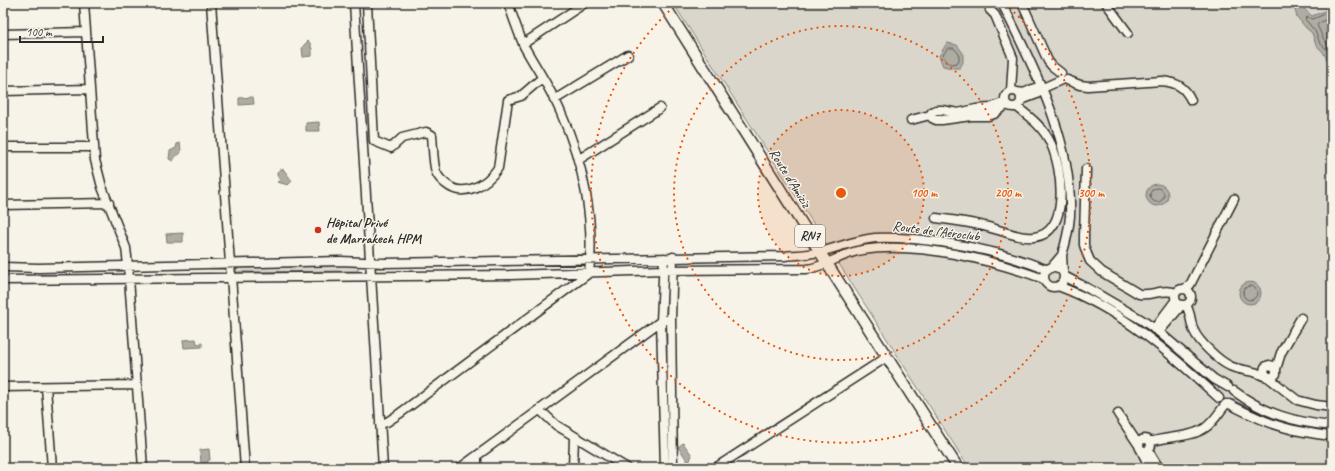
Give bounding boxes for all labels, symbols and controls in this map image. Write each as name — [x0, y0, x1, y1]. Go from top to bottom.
scale bar — [20, 18, 103, 44]
text: 100 m — [26, 24, 53, 40]
street label: Route d'Amiziz — [765, 145, 816, 212]
text: 100 m — [911, 185, 938, 201]
text: 200 m — [995, 185, 1022, 201]
text: 300 m — [1078, 185, 1105, 201]
centre of rings — [834, 186, 848, 200]
place label: Hôpital Privé de Marrakech HPM — [326, 214, 423, 247]
street label: Route de l’Aéroclub — [891, 217, 981, 245]
marker: Hôpital Privé de Marrakech HPM — [313, 225, 323, 235]
road number: RN7 — [795, 225, 825, 247]

